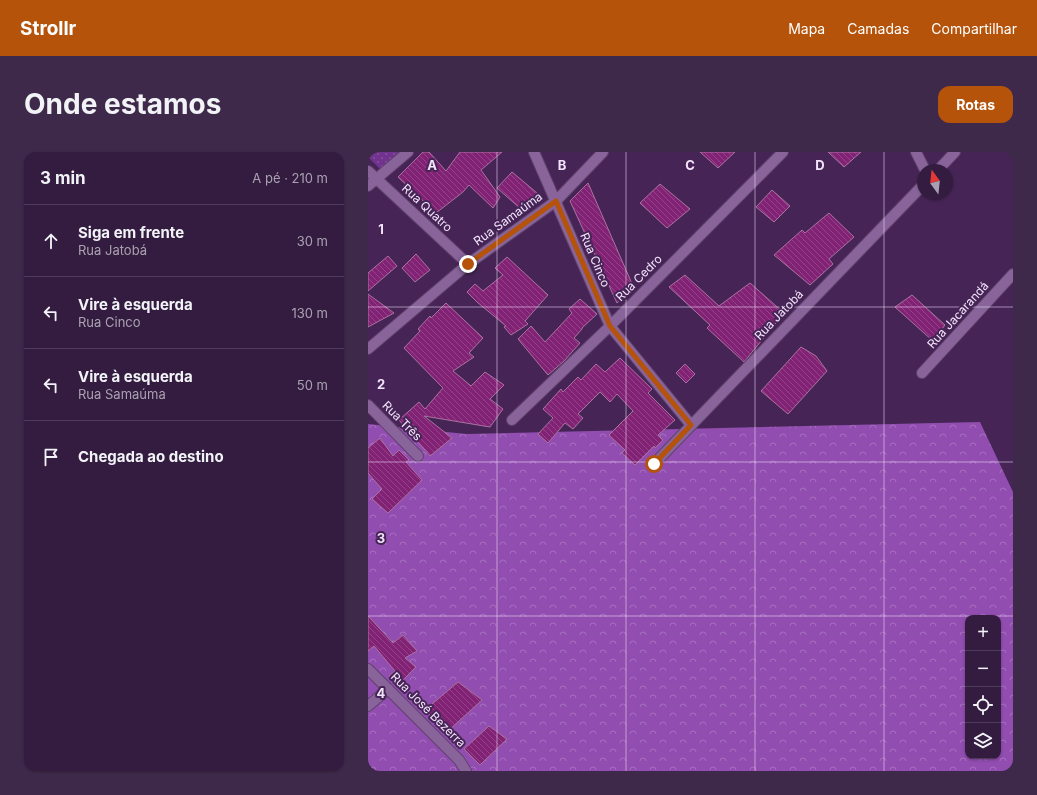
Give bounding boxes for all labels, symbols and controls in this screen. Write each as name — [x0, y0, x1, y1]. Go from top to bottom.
text: Strollr — [20, 17, 76, 40]
text: Mapa — [788, 20, 825, 37]
text: Camadas — [847, 20, 909, 37]
text: Compartilhar — [931, 20, 1017, 37]
button: Rotas — [938, 86, 1013, 123]
text: Onde estamos — [24, 87, 221, 121]
text: A — [427, 157, 437, 173]
text: B — [558, 157, 567, 173]
text: C — [685, 157, 695, 173]
text: D — [815, 157, 825, 173]
north arrow — [917, 164, 953, 200]
text: 3 min — [40, 168, 86, 188]
text: A pé · 210 m — [252, 170, 328, 186]
street label: Rua Quatro — [399, 181, 456, 235]
street label: Rua Samaúma — [471, 189, 545, 248]
text: 1 — [378, 221, 384, 237]
text: Siga em frente — [78, 223, 184, 242]
icon: ahead — [40, 230, 62, 252]
street label: Rua Cinco — [577, 230, 614, 289]
text: 30 m — [297, 233, 328, 249]
text: Rua Jatobá — [78, 242, 147, 258]
street label: Rua Cedro — [612, 251, 665, 304]
route end — [459, 255, 477, 273]
street label: Rua Jacarandá — [924, 278, 992, 351]
street label: Rua Jatobá — [751, 287, 806, 343]
text: Vire à esquerda — [78, 295, 193, 314]
icon: left — [40, 302, 62, 324]
text: 130 m — [291, 305, 328, 321]
text: Rua Cinco — [78, 314, 141, 330]
text: Vire à esquerda — [78, 367, 193, 386]
icon: left — [40, 374, 62, 396]
text: 2 — [377, 376, 385, 392]
text: 50 m — [297, 377, 328, 393]
text: Rua Samaúma — [78, 386, 166, 402]
street label: Rua Três — [379, 398, 425, 444]
icon: arrive — [40, 446, 62, 468]
text: Chegada ao destino — [78, 447, 224, 466]
route start — [645, 455, 663, 473]
text: 3 — [377, 530, 385, 546]
map controls — [965, 615, 1001, 759]
button: + — [965, 615, 1001, 651]
button: − — [965, 651, 1001, 687]
street label: Rua José Bezerra — [388, 669, 469, 750]
text: 4 — [377, 685, 386, 701]
button: locate — [965, 687, 1001, 723]
button: layers — [965, 723, 1001, 759]

